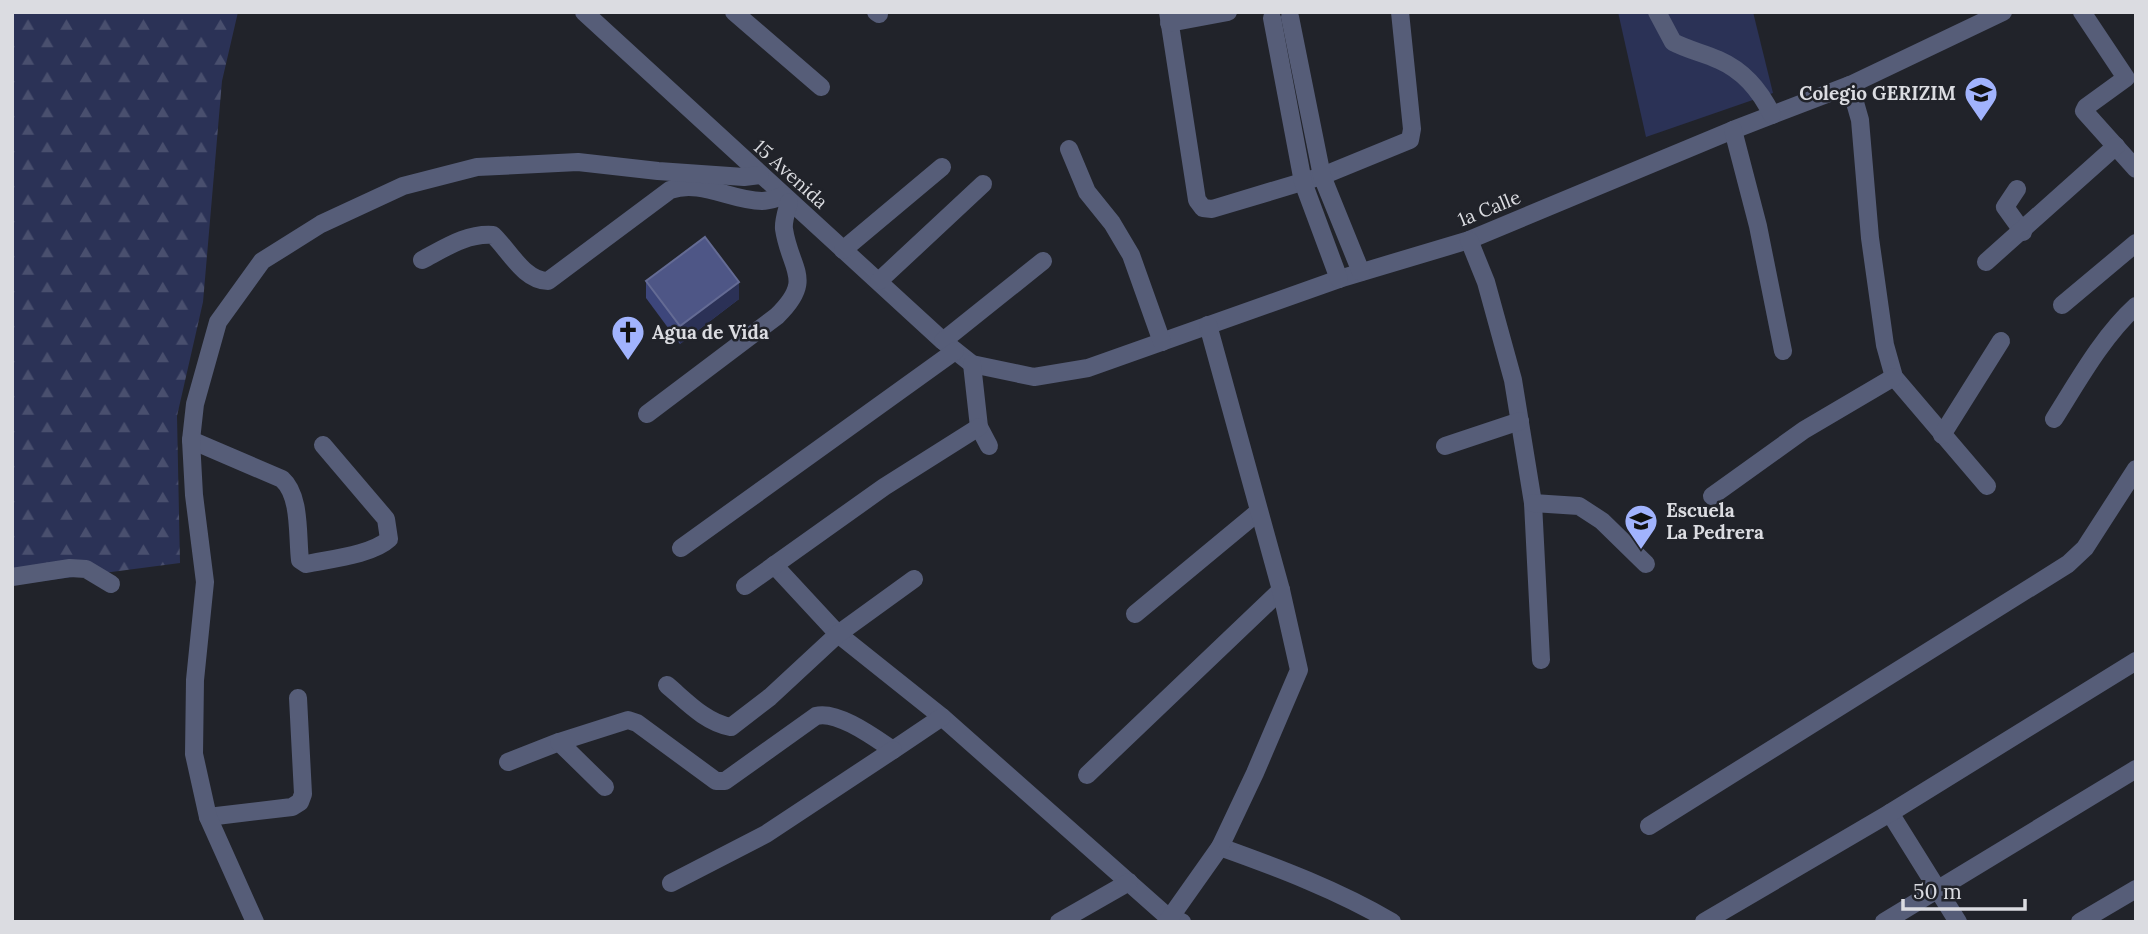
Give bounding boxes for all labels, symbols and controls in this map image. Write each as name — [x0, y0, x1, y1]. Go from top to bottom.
school or university icon: Colegio GERIZIM — [1962, 74, 2000, 123]
place label: Colegio GERIZIM — [1799, 81, 1956, 105]
street label: 15 Avenida — [749, 134, 833, 214]
street label: 1a Calle — [1454, 185, 1524, 231]
church icon: Agua de Vida — [609, 313, 647, 362]
place label: Agua de Vida — [652, 320, 769, 344]
place label: Escuela La Pedrera — [1666, 498, 1764, 544]
school or university icon: Escuela La Pedrera — [1622, 502, 1660, 551]
scale bar — [1903, 867, 2025, 911]
text: 50 m — [1913, 878, 1962, 905]

